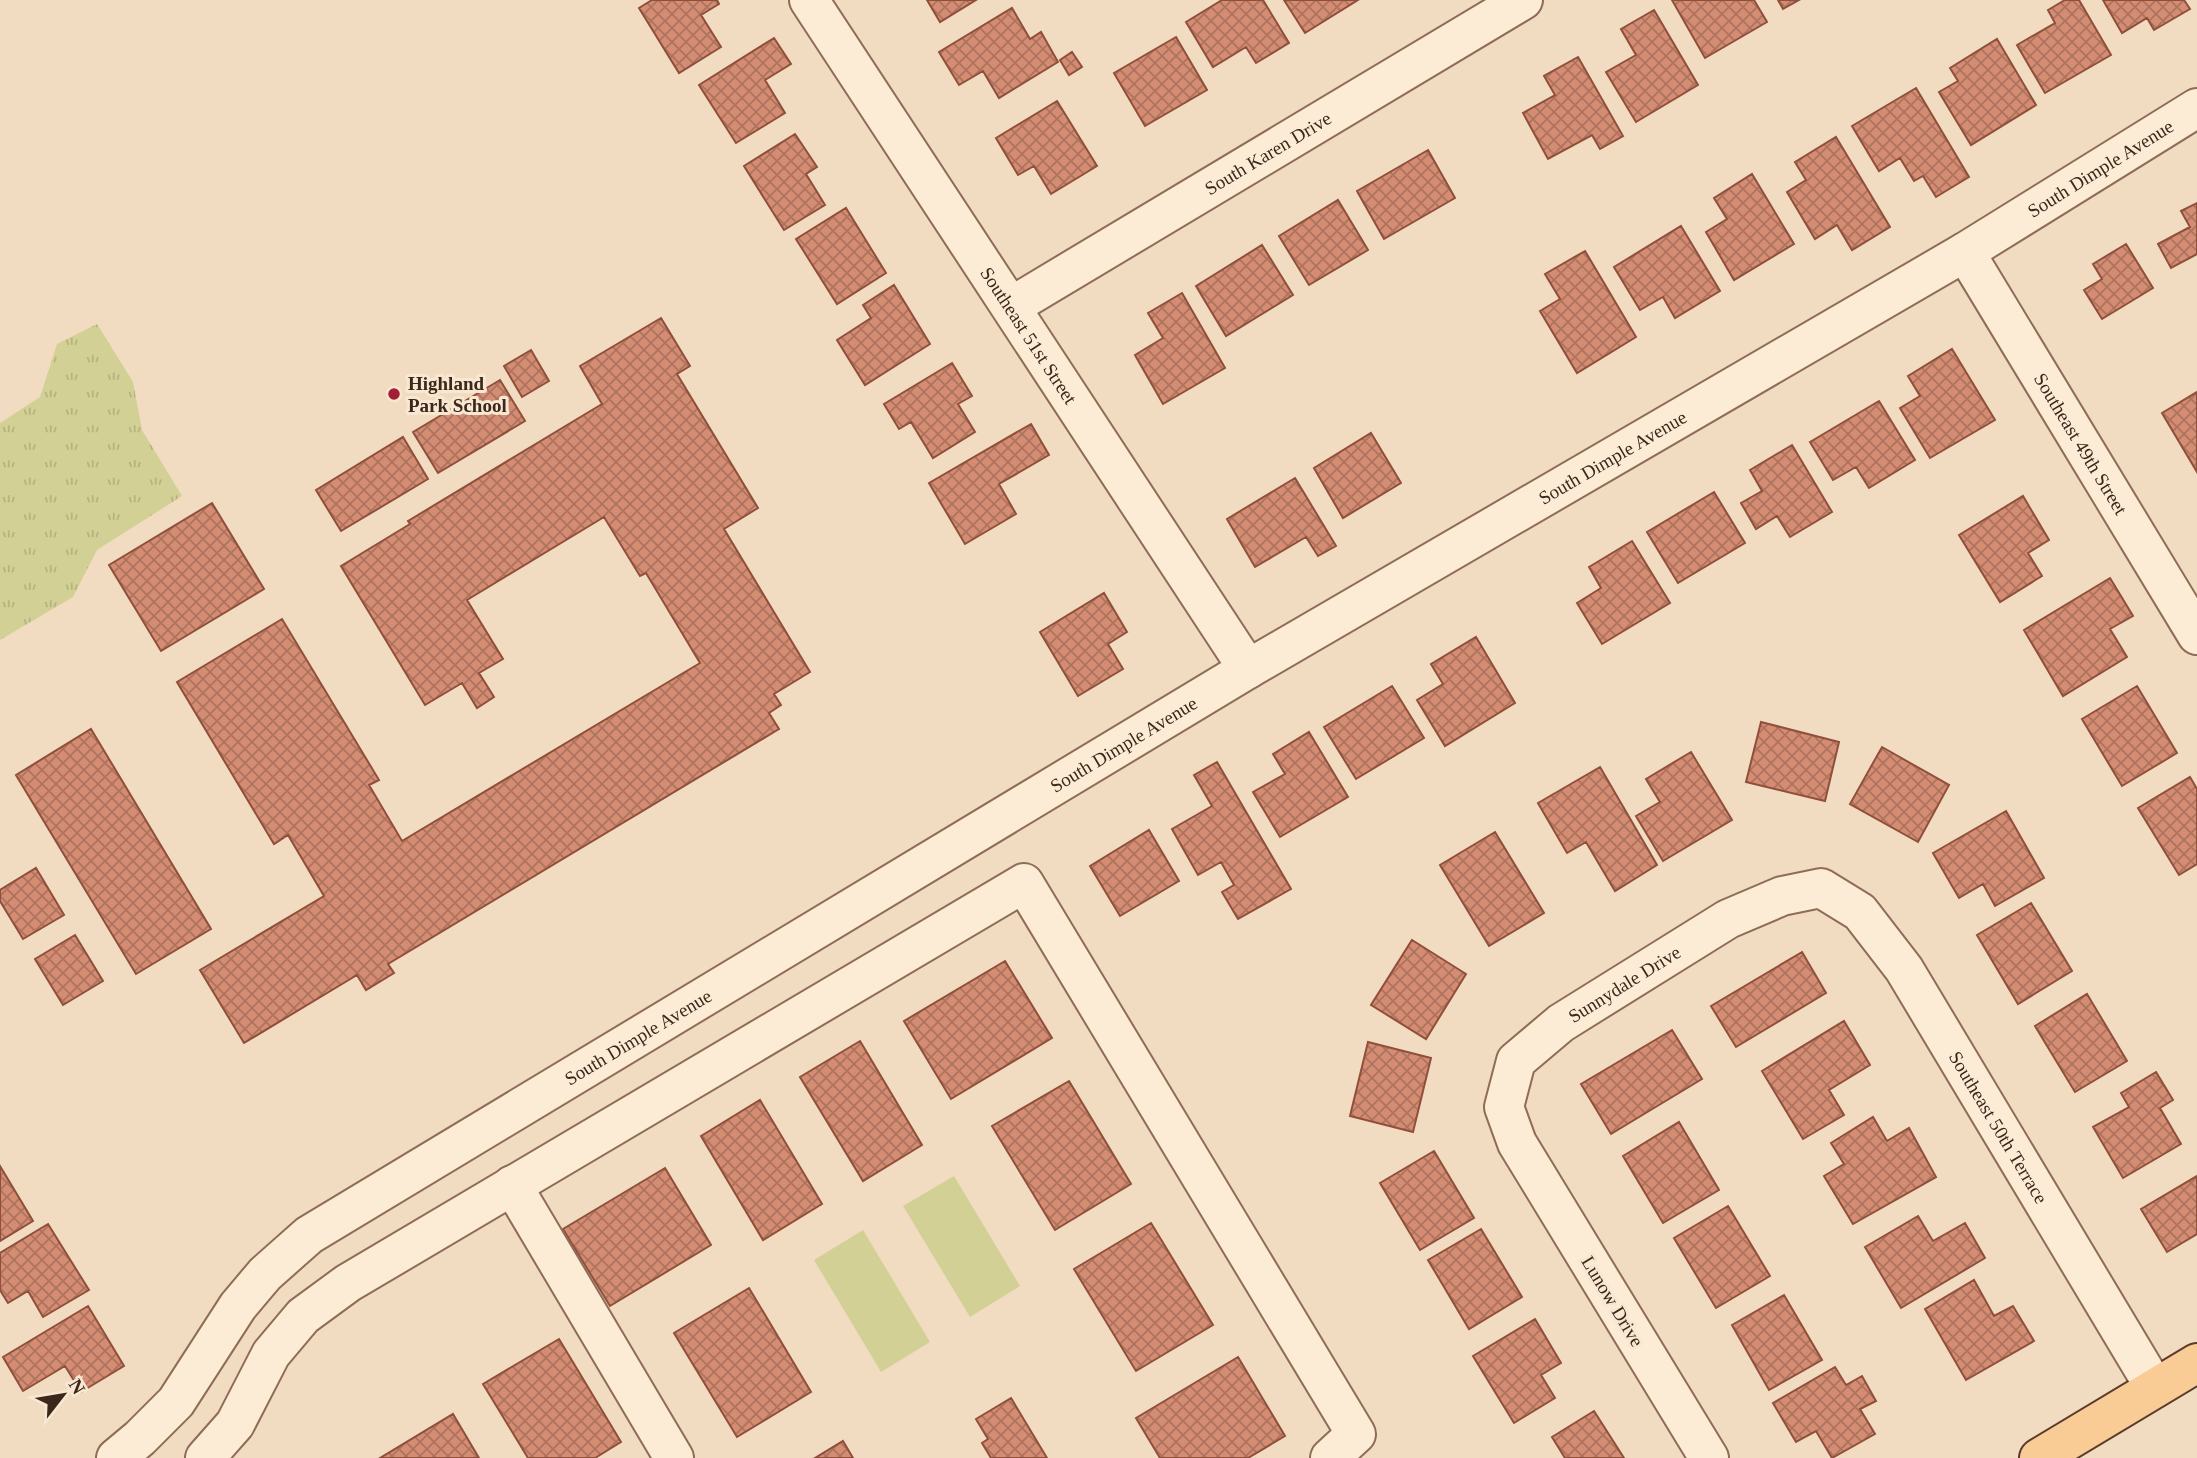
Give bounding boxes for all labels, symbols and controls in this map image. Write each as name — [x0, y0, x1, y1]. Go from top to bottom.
street label: South Karen Drive — [1201, 107, 1335, 199]
street label: South Dimple Avenue — [2024, 115, 2177, 222]
street label: Southeast 51st Street — [976, 263, 1081, 409]
street label: Southeast 49th Street — [2030, 369, 2132, 519]
place label: Highland Park School — [408, 373, 507, 416]
marker: Highland Park School — [386, 386, 402, 402]
street label: South Dimple Avenue — [1535, 406, 1690, 509]
street label: South Dimple Avenue — [1046, 692, 1201, 797]
street label: Sunnydale Drive — [1564, 941, 1684, 1027]
street label: South Dimple Avenue — [561, 985, 715, 1089]
street label: Southeast 50th Terrace — [1945, 1048, 2052, 1207]
street label: Lunow Drive — [1577, 1252, 1648, 1350]
north arrow — [28, 1360, 98, 1430]
text: N — [65, 1375, 90, 1398]

